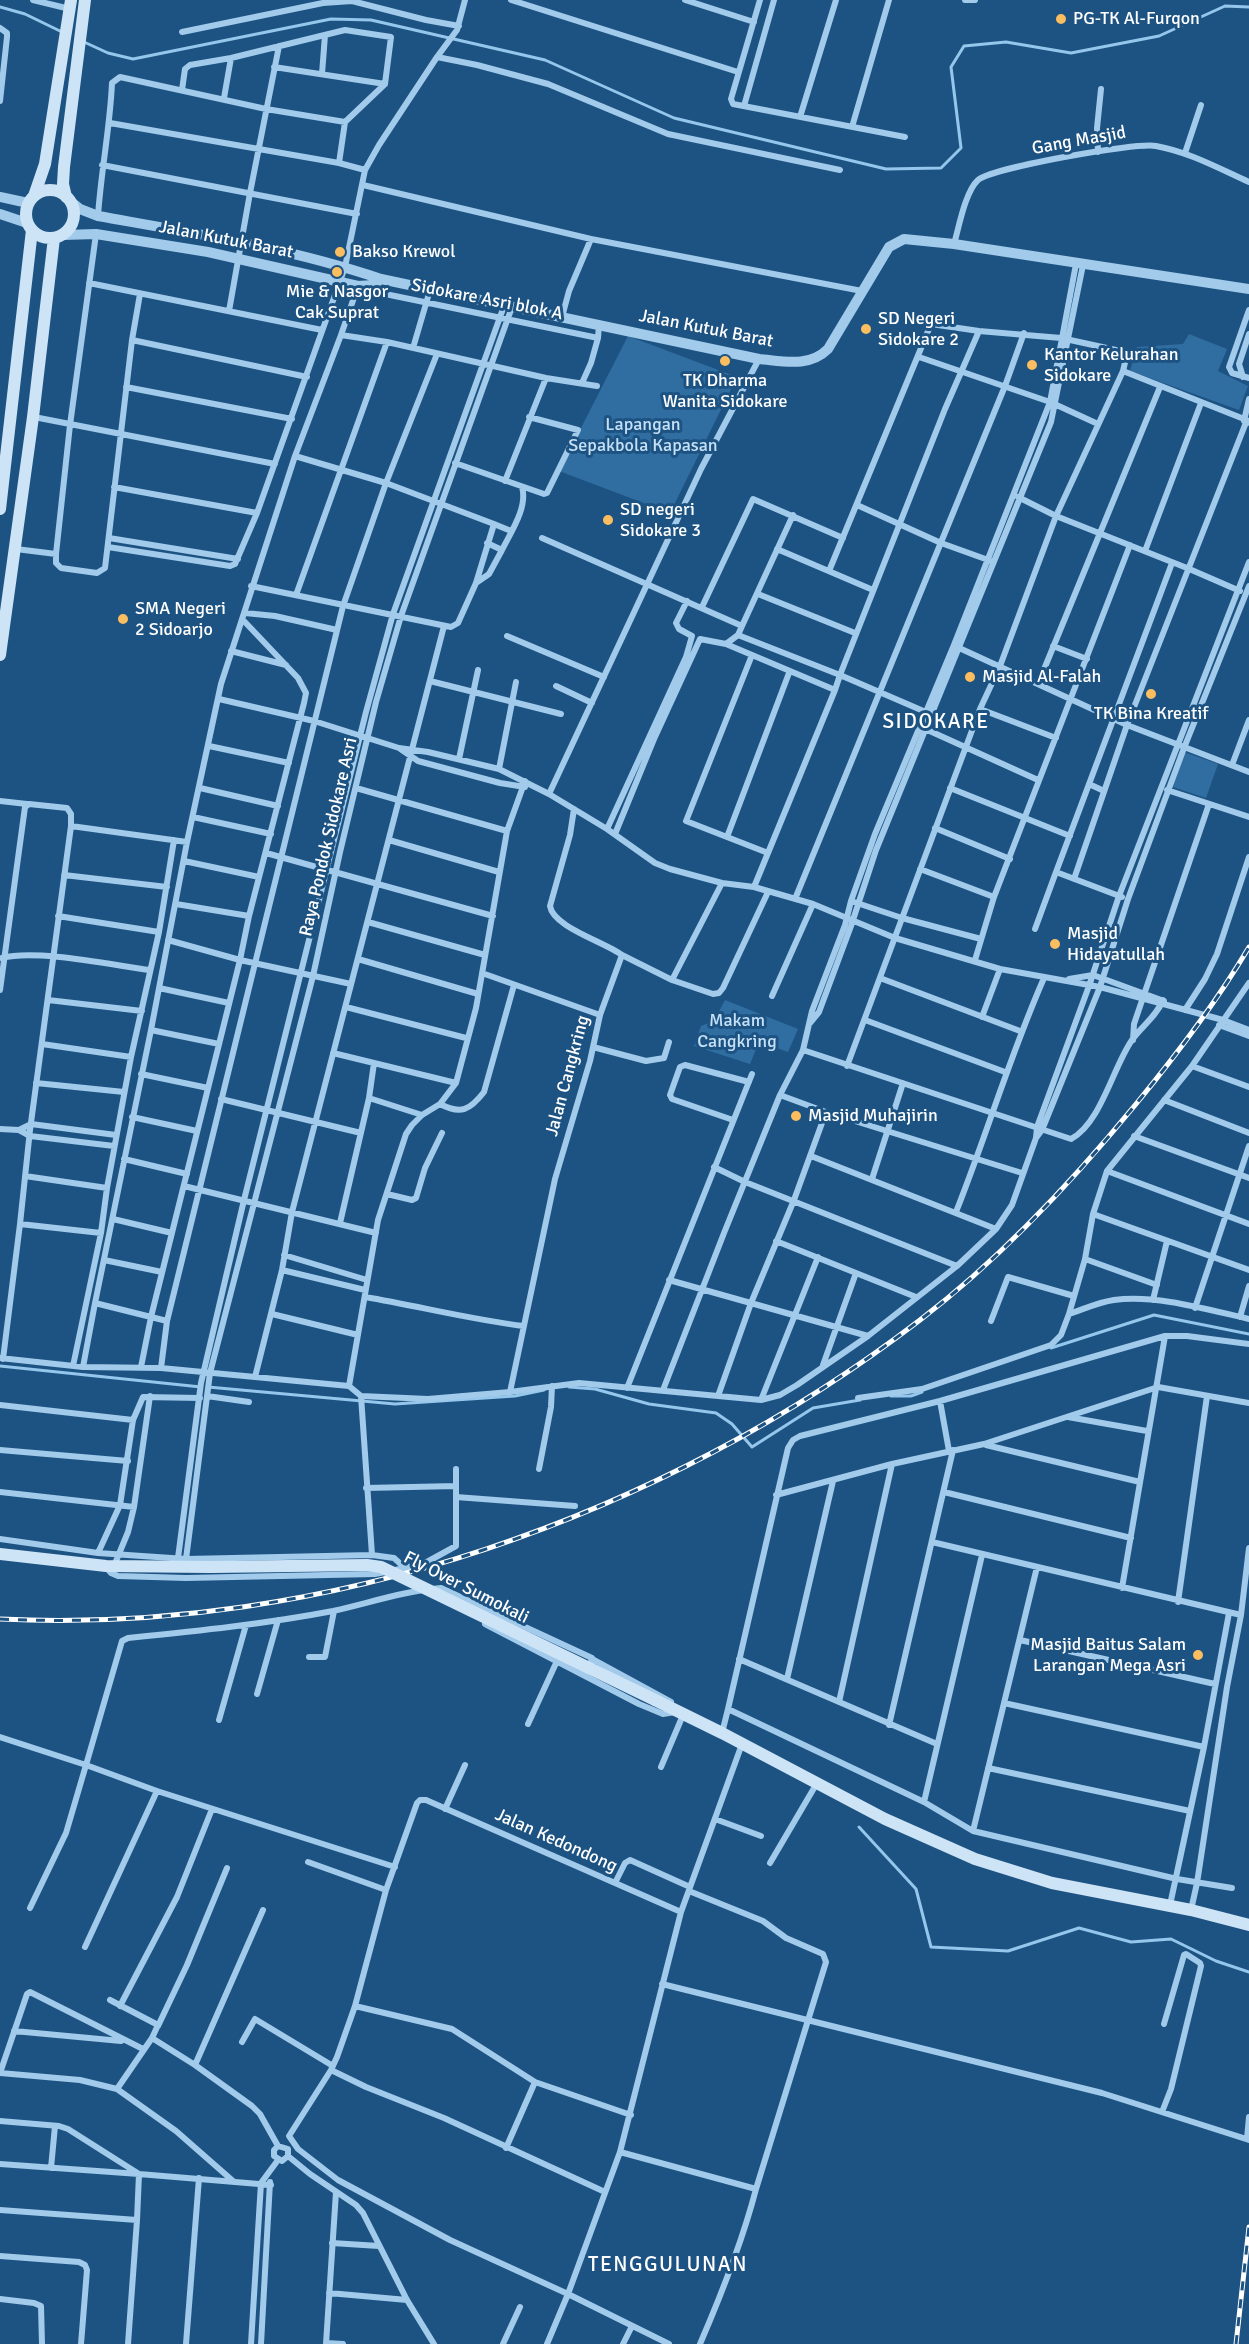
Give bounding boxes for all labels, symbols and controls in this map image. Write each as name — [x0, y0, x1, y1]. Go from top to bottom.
place label: PG-TK Al-Furqon — [1073, 8, 1200, 30]
marker: PG-TK Al-Furqon — [1054, 12, 1068, 26]
street label: Gang Masjid — [1030, 122, 1128, 160]
street label: Jalan Kutuk Barat — [157, 216, 295, 264]
place label: Bakso Krewol — [352, 241, 455, 263]
marker: Bakso Krewol — [333, 245, 347, 259]
marker: Mie & Nasgor Cak Suprat — [330, 265, 344, 279]
street label: Sidokare Asri blok A — [409, 275, 565, 325]
place label: Mie & Nasgor Cak Suprat — [286, 281, 388, 324]
street label: Jalan Kutuk Barat — [637, 305, 775, 353]
place label: SD Negeri Sidokare 2 — [878, 308, 959, 350]
marker: SD Negeri Sidokare 2 — [859, 322, 873, 336]
place label: Kantor Kelurahan Sidokare — [1044, 344, 1178, 386]
marker: TK Dharma Wanita Sidokare — [718, 354, 732, 368]
marker: Kantor Kelurahan Sidokare — [1025, 358, 1039, 372]
place label: TK Dharma Wanita Sidokare — [663, 370, 787, 412]
park label: Lapangan Sepakbola Kapasan — [568, 414, 718, 456]
place label: SD negeri Sidokare 3 — [620, 499, 701, 542]
marker: SD negeri Sidokare 3 — [601, 513, 615, 527]
place label: SMA Negeri 2 Sidoarjo — [135, 598, 226, 640]
marker: SMA Negeri 2 Sidoarjo — [116, 612, 130, 626]
place label: Masjid Al-Falah — [982, 666, 1101, 688]
marker: Masjid Al-Falah — [963, 670, 977, 684]
marker: TK Bina Kreatif — [1144, 687, 1158, 701]
place label: TK Bina Kreatif — [1094, 703, 1208, 725]
district label: SIDOKARE — [882, 709, 990, 735]
street label: Raya Pondok Sidokare Asri — [296, 735, 362, 939]
place label: Masjid Hidayatullah — [1067, 923, 1165, 966]
marker: Masjid Hidayatullah — [1048, 937, 1062, 951]
park label: Makam Cangkring — [697, 1010, 777, 1052]
street label: Jalan Cangkring — [541, 1013, 595, 1139]
place label: Masjid Muhajirin — [808, 1105, 938, 1127]
marker: Masjid Muhajirin — [789, 1109, 803, 1123]
street label: Fly Over Sumokali — [400, 1547, 532, 1629]
place label: Masjid Baitus Salam Larangan Mega Asri — [1030, 1634, 1186, 1676]
marker: Masjid Baitus Salam Larangan Mega Asri — [1191, 1648, 1205, 1662]
street label: Jalan Kedondong — [492, 1804, 620, 1878]
district label: TENGGULUNAN — [588, 2252, 748, 2278]

